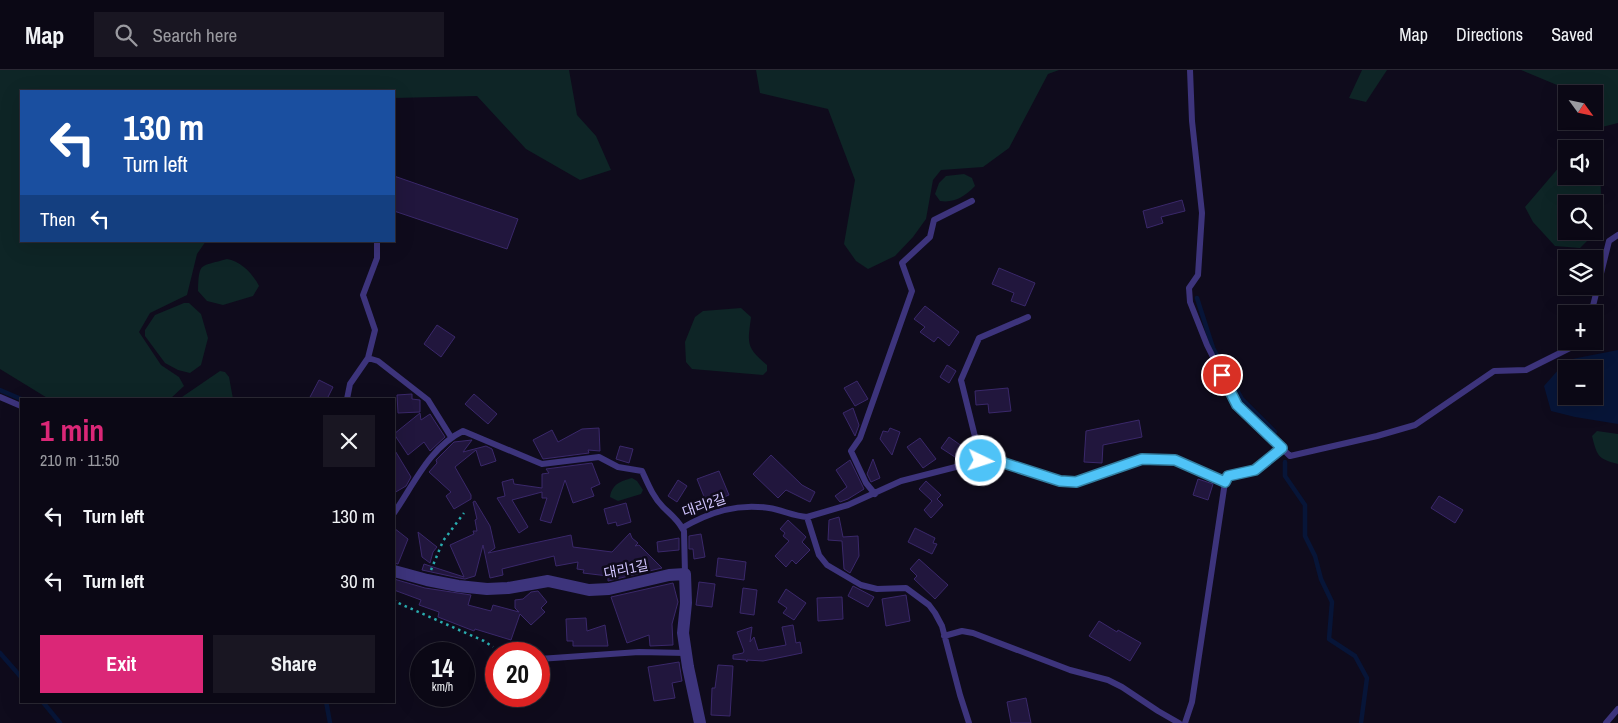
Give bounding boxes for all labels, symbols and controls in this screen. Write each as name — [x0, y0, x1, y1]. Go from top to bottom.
search box — [94, 12, 444, 57]
text: Map — [25, 19, 64, 51]
icon: search — [112, 21, 140, 49]
text: Search here — [152, 22, 237, 48]
text: Map — [1399, 22, 1428, 47]
text: Directions — [1456, 22, 1523, 47]
text: Saved — [1551, 22, 1593, 47]
north arrow — [1558, 85, 1602, 130]
map controls — [1558, 85, 1603, 405]
text: 130 m — [123, 104, 204, 151]
icon: left — [40, 110, 105, 175]
button: sound — [1558, 140, 1603, 185]
text: Turn left — [123, 149, 188, 179]
button: search — [1558, 195, 1603, 240]
icon: left — [86, 205, 114, 233]
text: Then — [40, 206, 76, 232]
button: layers — [1558, 250, 1603, 295]
button: + — [1558, 305, 1603, 350]
pin — [1201, 354, 1243, 396]
button: − — [1558, 360, 1603, 405]
icon: arrive — [1208, 361, 1236, 389]
text: 1 min — [40, 410, 104, 450]
button: close — [323, 415, 375, 467]
position arrow — [954, 434, 1006, 486]
text: 210 m · 11:50 — [40, 449, 119, 471]
street label: 대리2길 — [680, 489, 728, 521]
icon: left — [40, 502, 68, 530]
text: Turn left — [83, 503, 144, 529]
text: 130 m — [332, 503, 375, 529]
street label: 대리1길 — [602, 556, 650, 582]
icon: left — [40, 567, 68, 595]
text: Turn left — [83, 568, 144, 594]
text: 30 m — [340, 568, 375, 594]
button: Exit — [40, 635, 203, 693]
button: Share — [213, 635, 375, 693]
speed limit sign: 20 — [485, 642, 550, 707]
text: 14 — [431, 651, 454, 685]
text: km/h — [432, 679, 453, 695]

